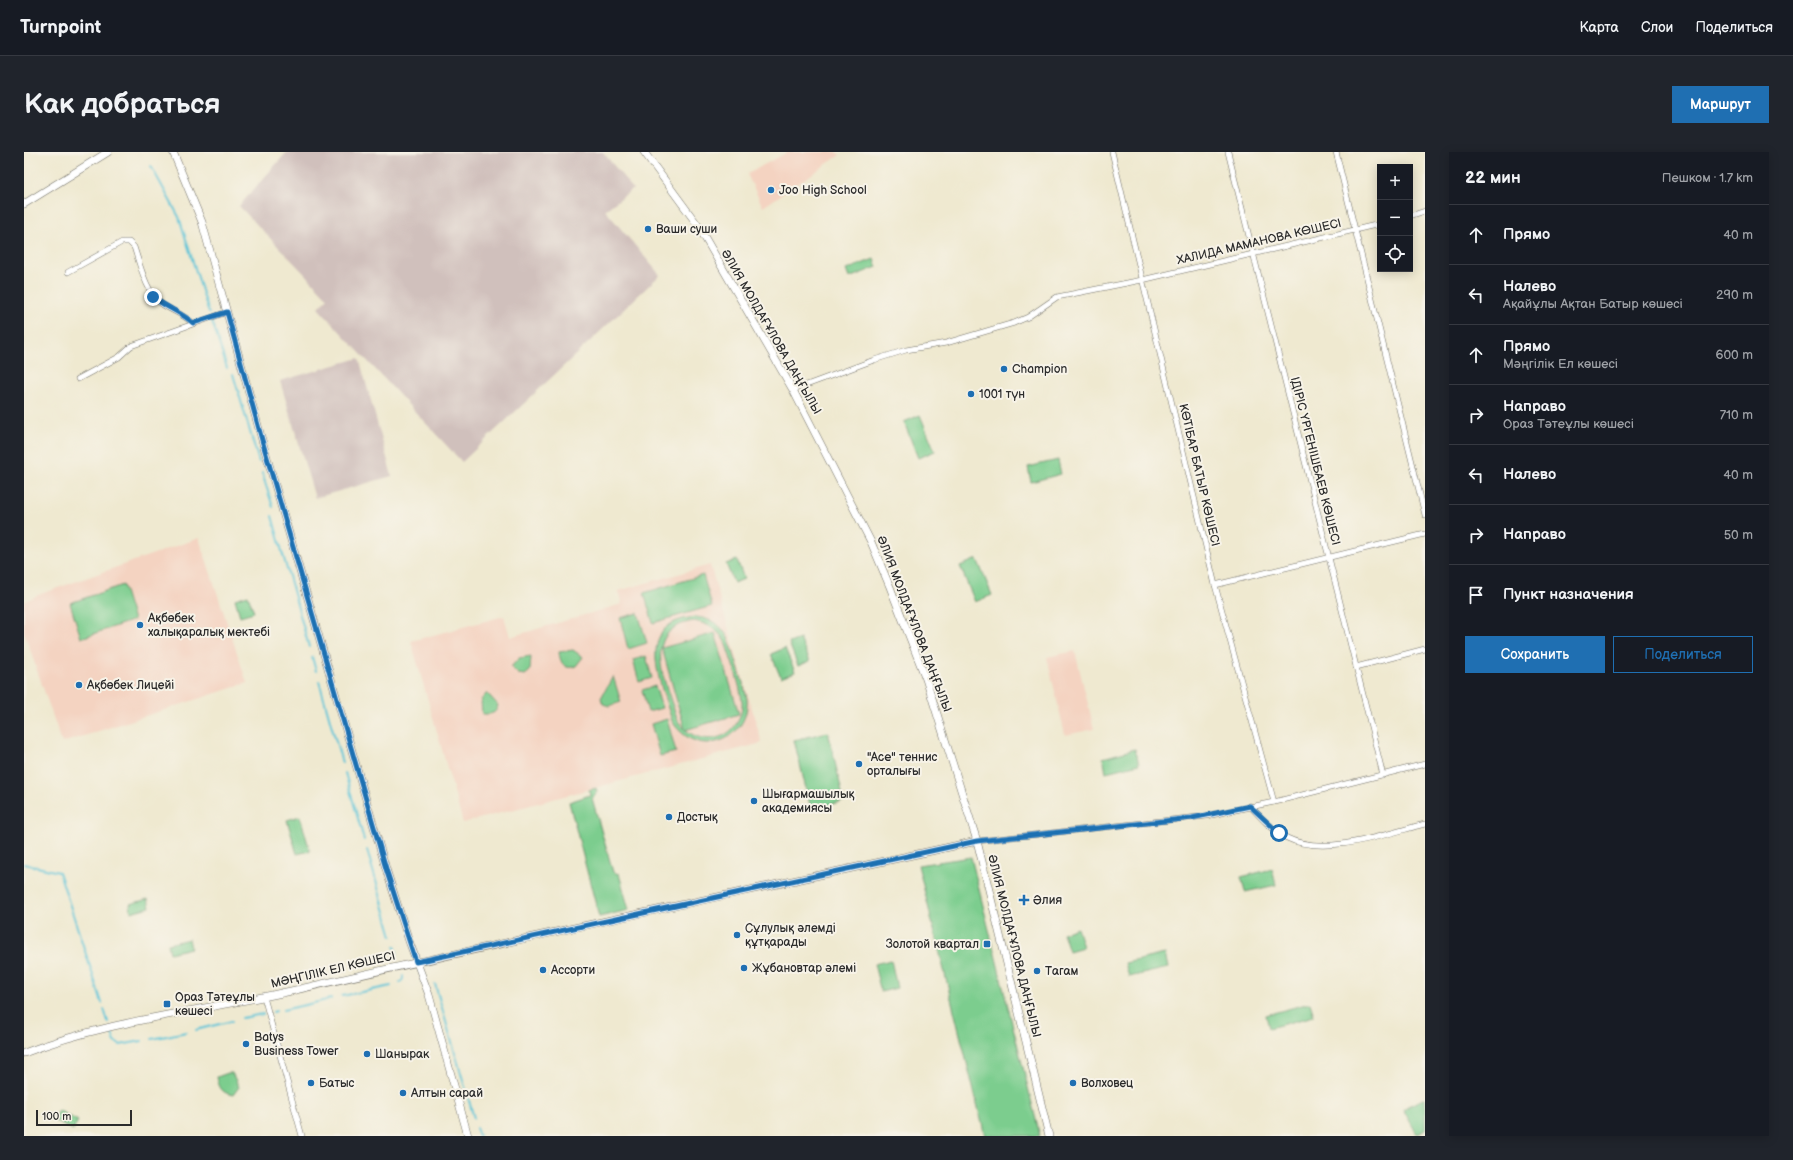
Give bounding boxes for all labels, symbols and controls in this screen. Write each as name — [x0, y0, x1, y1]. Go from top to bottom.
text: Turnpoint — [20, 16, 101, 39]
text: Карта — [1579, 19, 1619, 36]
text: Слои — [1641, 19, 1673, 36]
text: Поделиться — [1695, 19, 1773, 36]
button: Маршрут — [1672, 86, 1769, 123]
text: Как добраться — [24, 88, 221, 121]
map controls — [1377, 164, 1413, 272]
button: + — [1377, 164, 1413, 200]
text: 22 мин — [1465, 168, 1521, 188]
text: Пешком · 1.7 km — [1662, 170, 1753, 186]
place label: Joo High School — [779, 183, 867, 198]
marker: Joo High School — [766, 185, 776, 195]
button: − — [1377, 200, 1413, 236]
street label: ХАЛИДА МАМАНОВА КӨШЕСІ — [1175, 216, 1343, 268]
place label: Ваши суши — [656, 222, 717, 237]
marker: Ваши суши — [643, 224, 653, 234]
icon: ahead — [1465, 224, 1487, 246]
text: Прямо — [1503, 225, 1550, 244]
text: 40 m — [1723, 227, 1753, 243]
button: locate — [1377, 236, 1413, 272]
street label: ӘЛИЯ МОЛДАҒҰЛОВА ДАҢҒЫЛЫ — [718, 247, 824, 417]
text: Налево — [1503, 277, 1556, 296]
icon: left — [1465, 284, 1487, 306]
text: 290 m — [1716, 287, 1753, 303]
route end — [144, 288, 162, 306]
text: Ақайұлы Ақтан Батыр көшесі — [1503, 296, 1683, 312]
text: Прямо — [1503, 337, 1550, 356]
icon: ahead — [1465, 344, 1487, 366]
text: 600 m — [1716, 347, 1753, 363]
text: Мәңгілік Ел көшесі — [1503, 356, 1618, 372]
place label: Champion — [1012, 362, 1067, 377]
marker: Champion — [999, 364, 1009, 374]
street label: ІДІРІС ҮРГЕНІШБАЕВ КӨШЕСІ — [1287, 375, 1343, 547]
place label: 1001 түн — [979, 387, 1025, 402]
marker: 1001 түн — [966, 389, 976, 399]
text: Направо — [1503, 397, 1566, 416]
street label: КӨТІБАР БАТЫР КӨШЕСІ — [1175, 402, 1223, 548]
icon: right — [1465, 404, 1487, 426]
text: 710 m — [1720, 407, 1753, 423]
text: Ораз Тәтеұлы көшесі — [1503, 416, 1634, 432]
icon: left — [1465, 464, 1487, 486]
text: Налево — [1503, 465, 1556, 484]
text: 40 m — [1723, 467, 1753, 483]
icon: right — [1465, 524, 1487, 546]
text: Направо — [1503, 525, 1566, 544]
text: 50 m — [1724, 527, 1753, 543]
street label: ӘЛИЯ МОЛДАҒҰЛОВА ДАҢҒЫЛЫ — [873, 534, 955, 714]
icon: arrive — [1465, 584, 1487, 606]
text: Пункт назначения — [1503, 585, 1634, 604]
place label: Ақбөбек халықаралық мектебі — [147, 611, 270, 640]
marker: Ақбөбек халықаралық мектебі — [135, 620, 145, 630]
button: Сохранить — [1465, 636, 1605, 673]
button: Поделиться — [1613, 636, 1753, 673]
place label: Ақбөбек Лицейі — [86, 678, 174, 693]
marker: Ақбөбек Лицейі — [74, 680, 84, 690]
place label: "Ace" теннис орталығы — [867, 750, 938, 779]
marker: "Ace" теннис орталығы — [854, 759, 864, 769]
place label: Шығармашылық академиясы — [762, 787, 855, 816]
marker: Шығармашылық академиясы — [749, 796, 759, 806]
place label: Достық — [677, 810, 718, 825]
marker: Достық — [664, 812, 674, 822]
route start — [1270, 824, 1288, 842]
street label: ӘЛИЯ МОЛДАҒҰЛОВА ДАҢҒЫЛЫ — [984, 853, 1044, 1039]
place label: Әлия — [1033, 893, 1062, 908]
marker: Әлия — [1018, 894, 1030, 906]
place label: Сұлулық әлемді құтқарады — [745, 921, 836, 950]
marker: Сұлулық әлемді құтқарады — [732, 930, 742, 940]
place label: Золотой квартал — [886, 937, 979, 952]
marker: Золотой квартал — [982, 939, 992, 949]
street label: МӘҢГІЛІК ЕЛ КӨШЕСІ — [269, 948, 397, 992]
place label: Жұбановтар әлемі — [752, 961, 856, 976]
place label: Ассорти — [550, 963, 595, 978]
marker: Жұбановтар әлемі — [739, 963, 749, 973]
place label: Тагам — [1045, 964, 1079, 979]
marker: Ассорти — [538, 965, 548, 975]
marker: Тагам — [1032, 966, 1042, 976]
place label: Ораз Тәтеұлы көшесі — [175, 990, 255, 1019]
marker: Ораз Тәтеұлы көшесі — [162, 999, 172, 1009]
place label: Batys Business Tower — [254, 1030, 339, 1059]
marker: Batys Business Tower — [241, 1039, 251, 1049]
place label: Шанырак — [375, 1047, 430, 1062]
marker: Шанырак — [362, 1049, 372, 1059]
place label: Батыс — [319, 1076, 355, 1091]
place label: Волховец — [1081, 1076, 1133, 1091]
marker: Батыс — [306, 1078, 316, 1088]
marker: Волховец — [1068, 1078, 1078, 1088]
place label: Алтын сарай — [410, 1086, 483, 1101]
marker: Алтын сарай — [398, 1088, 408, 1098]
scale bar — [36, 1108, 132, 1127]
text: 100 m — [42, 1110, 71, 1123]

